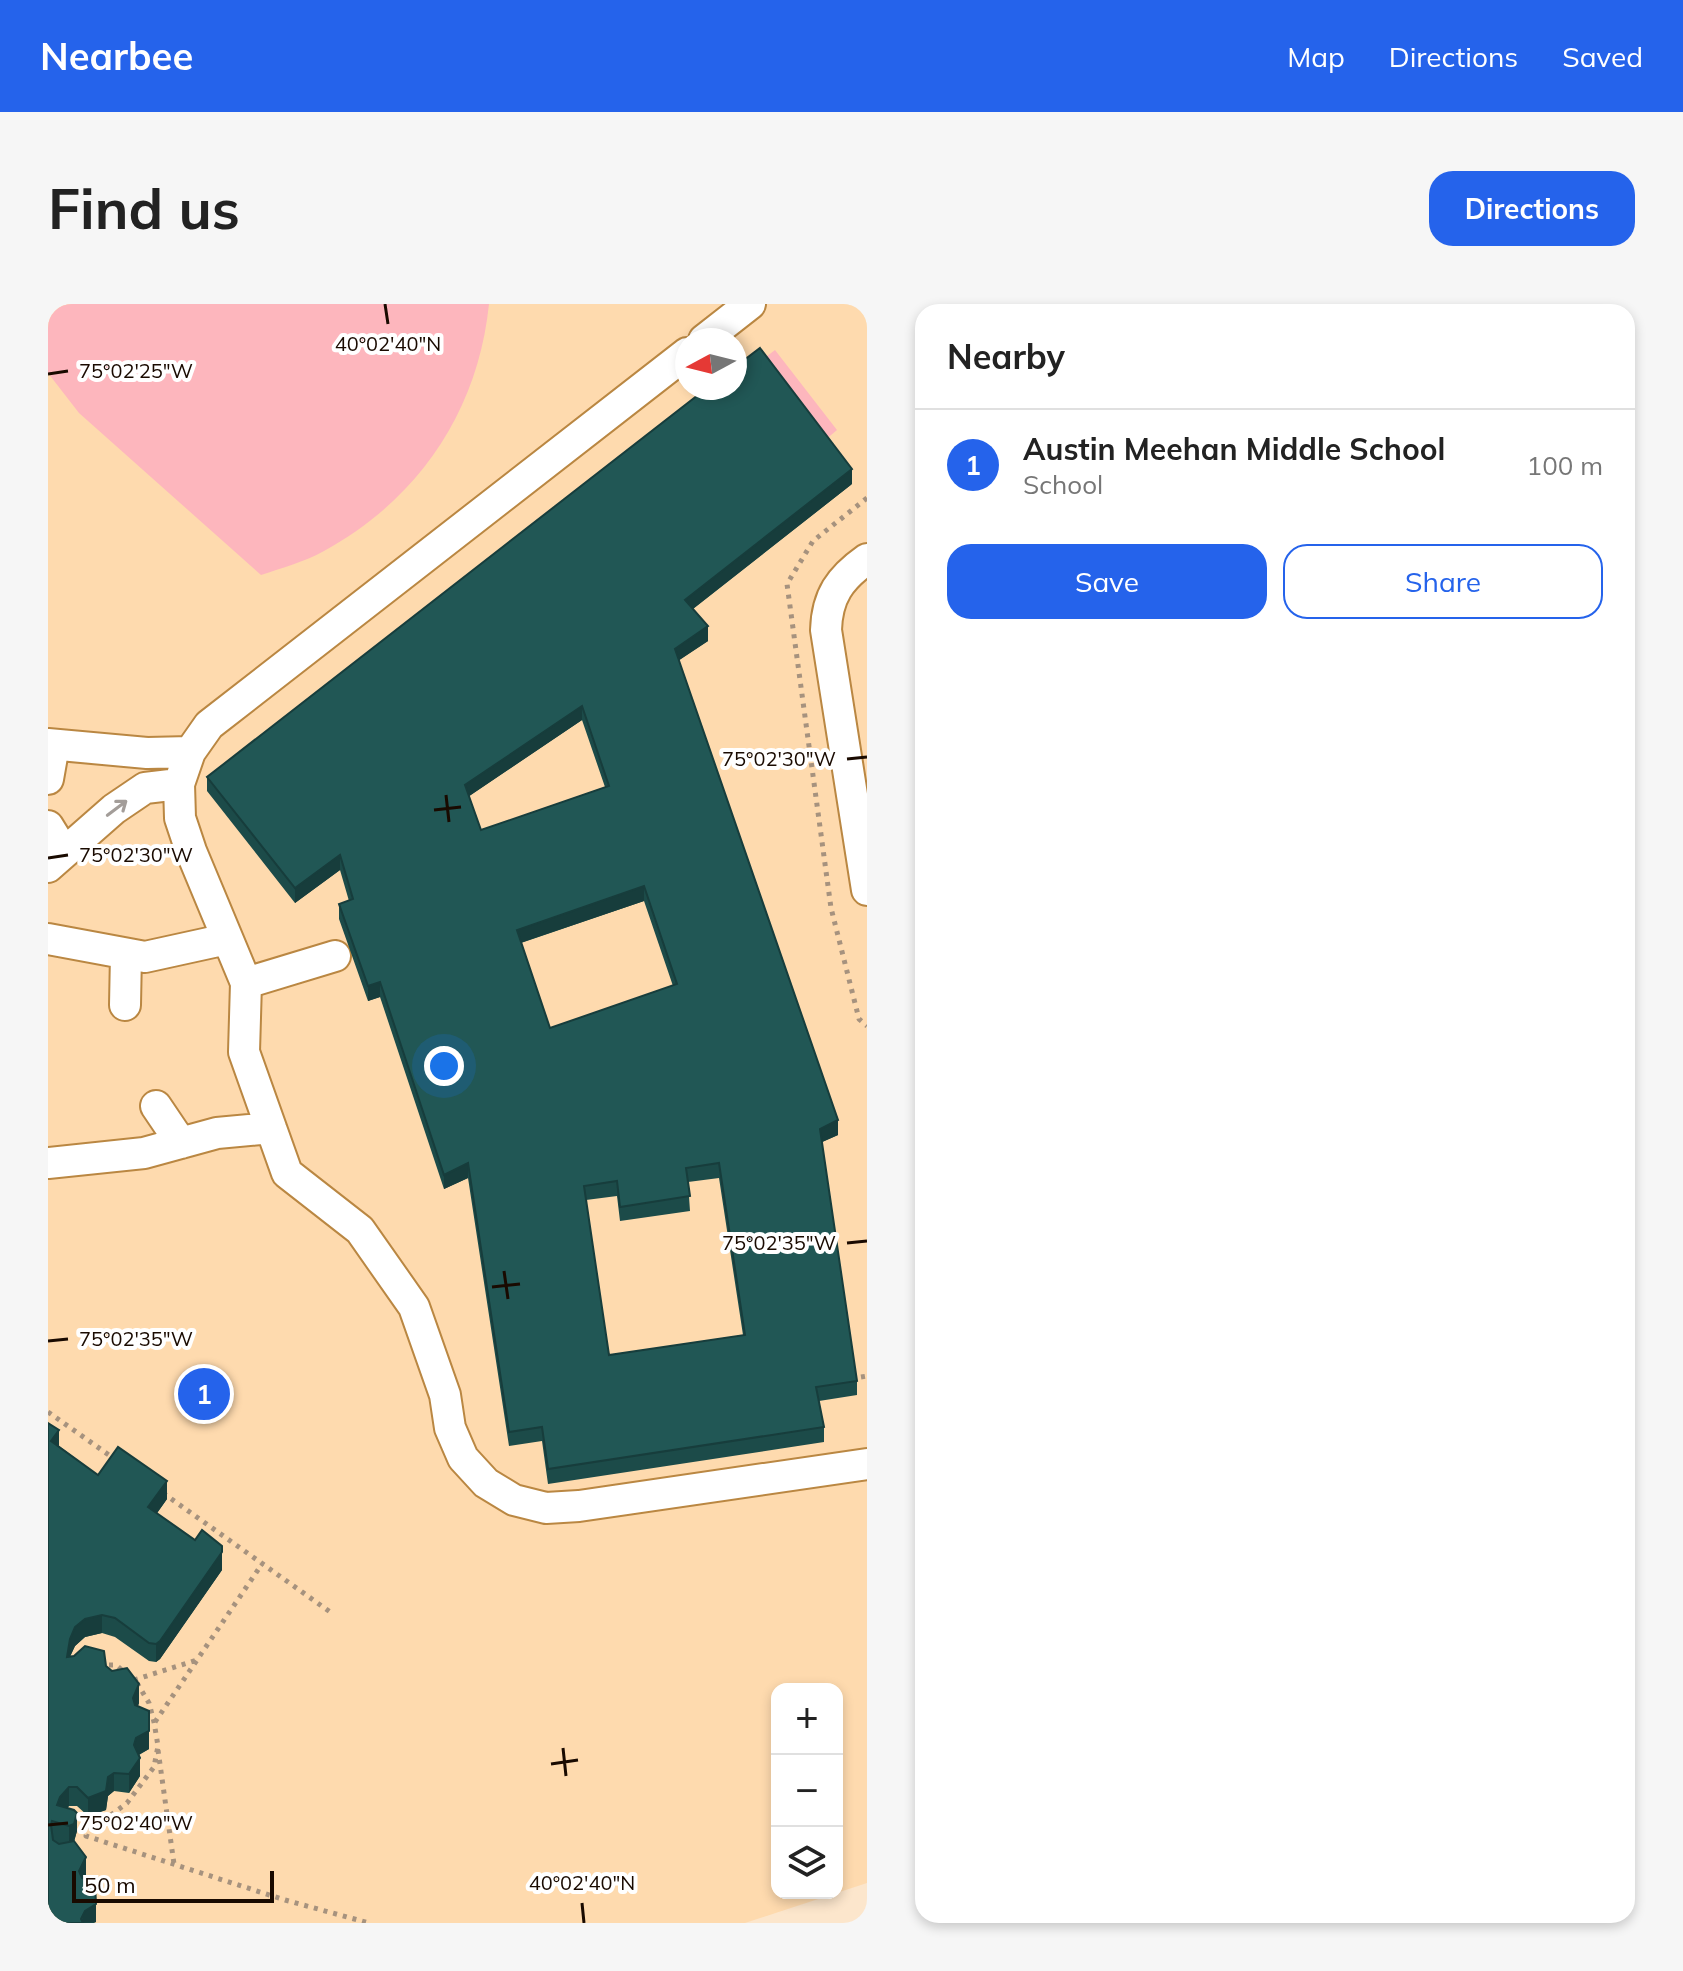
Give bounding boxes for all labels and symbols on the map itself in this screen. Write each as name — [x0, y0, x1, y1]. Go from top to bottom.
north arrow — [675, 328, 747, 400]
text: 40°02'40"N — [335, 331, 441, 356]
text: 75°02'25"W — [79, 358, 193, 383]
text: 75°02'30"W — [722, 746, 836, 771]
one-way arrow — [106, 799, 127, 816]
text: 75°02'30"W — [79, 842, 193, 867]
your location — [424, 1046, 464, 1086]
text: 75°02'35"W — [722, 1230, 836, 1255]
text: 75°02'35"W — [79, 1326, 193, 1351]
pin: 1 — [178, 1364, 230, 1424]
text: 75°02'40"W — [79, 1810, 193, 1835]
scale bar — [72, 1867, 274, 1903]
text: 40°02'40"N — [529, 1870, 635, 1895]

